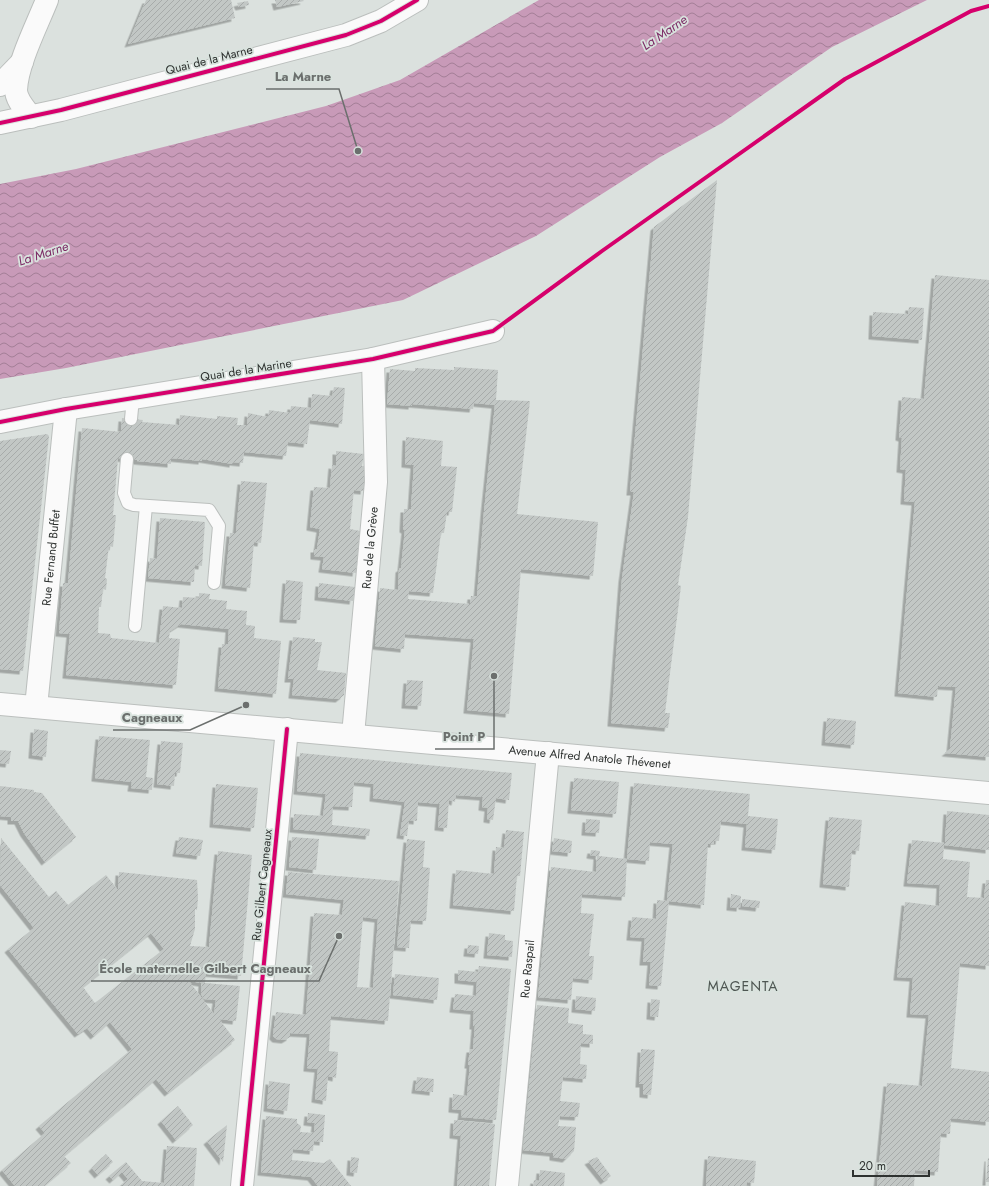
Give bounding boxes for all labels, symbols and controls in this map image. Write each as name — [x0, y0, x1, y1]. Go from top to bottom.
water label: La Marne — [638, 10, 691, 55]
street label: Quai de la Marne — [164, 40, 254, 80]
callout: La Marne — [266, 64, 339, 89]
text: La Marne — [275, 67, 332, 86]
water label: La Marne — [16, 236, 71, 270]
street label: Quai de la Marine — [199, 354, 293, 386]
street label: Rue de la Grève — [357, 506, 383, 590]
street label: Rue Fernand Buffet — [37, 509, 65, 607]
callout: Cagneaux — [113, 705, 190, 730]
text: Cagneaux — [122, 708, 182, 727]
callout: Point P — [435, 724, 494, 749]
text: Point P — [443, 727, 485, 746]
street label: Avenue Alfred Anatole Thévenet — [508, 741, 671, 773]
street label: Rue Gilbert Cagneaux — [247, 827, 277, 942]
street label: Rue Raspail — [516, 939, 539, 999]
callout: École maternelle Gilbert Cagneaux — [91, 956, 319, 981]
text: École maternelle Gilbert Cagneaux — [99, 959, 311, 978]
district label: MAGENTA — [708, 976, 778, 996]
scale bar — [853, 1152, 929, 1178]
text: 20 m — [859, 1157, 886, 1175]

